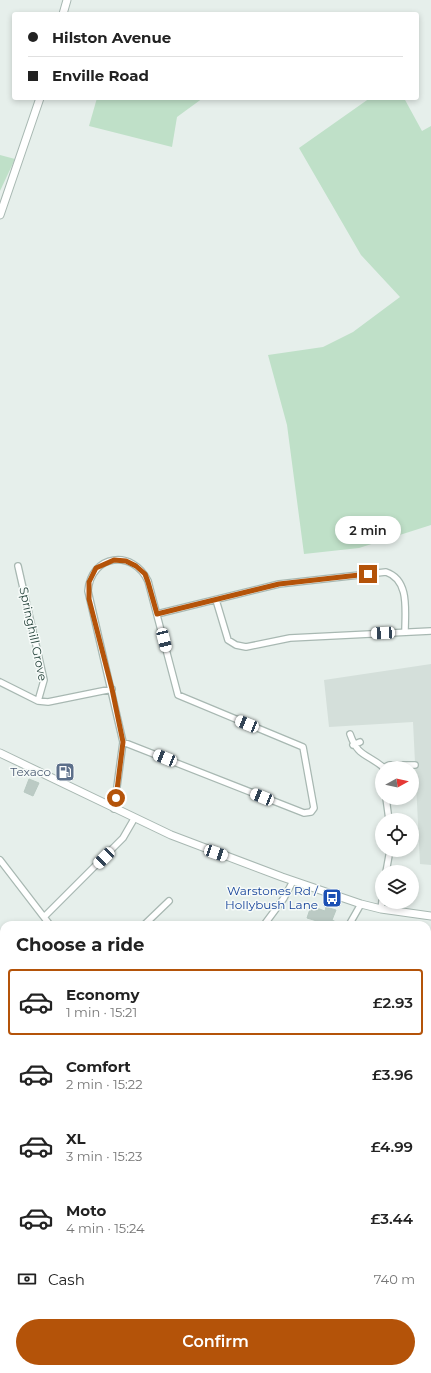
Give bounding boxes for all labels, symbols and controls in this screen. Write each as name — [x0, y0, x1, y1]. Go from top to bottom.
text: Hilston Avenue — [52, 28, 171, 47]
text: Enville Road — [52, 66, 149, 85]
callout: 2 min — [335, 516, 401, 544]
text: 2 min — [349, 522, 387, 538]
route end — [359, 565, 377, 583]
street label: Springhill Grove — [16, 586, 51, 682]
car — [371, 626, 395, 640]
car — [155, 627, 173, 653]
car — [234, 714, 260, 734]
car — [152, 748, 178, 768]
fuel station icon: Texaco — [54, 761, 76, 783]
north arrow — [375, 761, 419, 805]
map controls — [375, 761, 419, 909]
place label: Texaco — [10, 764, 51, 779]
car — [249, 787, 275, 807]
route start — [107, 789, 125, 807]
button: locate — [375, 813, 419, 857]
car — [203, 843, 229, 863]
car — [91, 845, 117, 871]
button: layers — [375, 865, 419, 909]
place label: Warstones Rd / Hollybush Lane — [225, 883, 319, 912]
bus stop icon: Warstones Rd / Hollybush Lane — [321, 887, 343, 909]
text: Choose a ride — [16, 934, 144, 956]
icon: car — [18, 984, 54, 1020]
text: Economy — [66, 985, 139, 1004]
text: £2.93 — [373, 993, 413, 1012]
text: 1 min · 15:21 — [66, 1004, 137, 1020]
icon: car — [18, 1056, 54, 1092]
text: Comfort — [66, 1057, 131, 1076]
text: £3.96 — [372, 1065, 413, 1084]
text: 2 min · 15:22 — [66, 1076, 143, 1092]
icon: car — [18, 1128, 54, 1164]
text: XL — [66, 1129, 85, 1148]
text: £4.99 — [371, 1137, 413, 1156]
text: 3 min · 15:23 — [66, 1148, 142, 1164]
icon: car — [18, 1200, 54, 1236]
text: Moto — [66, 1201, 106, 1220]
text: £3.44 — [371, 1209, 413, 1228]
text: 4 min · 15:24 — [66, 1220, 145, 1236]
icon: cash — [16, 1268, 38, 1290]
text: Cash — [48, 1270, 85, 1289]
text: 740 m — [374, 1271, 415, 1287]
button: Confirm — [16, 1319, 415, 1365]

